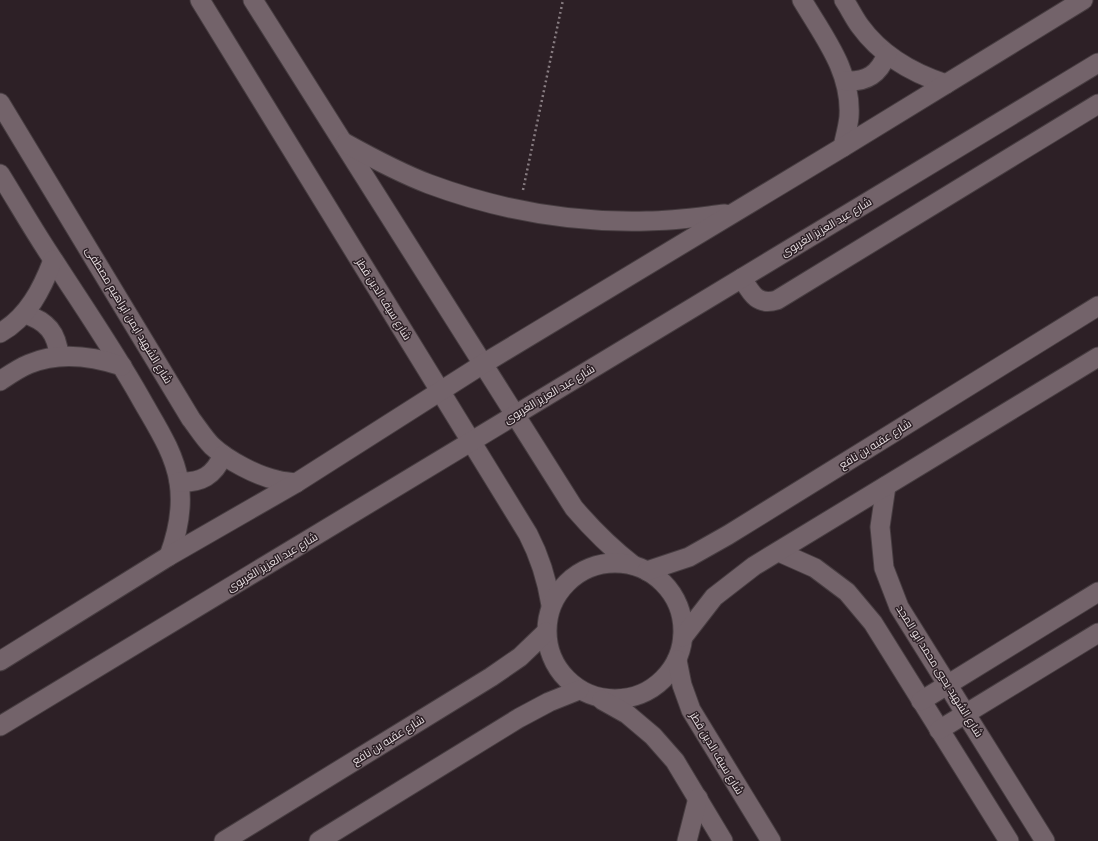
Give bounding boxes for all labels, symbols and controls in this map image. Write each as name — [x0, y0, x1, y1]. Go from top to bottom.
street label: شارع عبد العزيز الغربوى — [779, 195, 874, 261]
street label: شارع الشهيد ايمن ابراهيم مصطفى — [82, 244, 175, 387]
street label: شارع سيف الدين قطز — [352, 255, 414, 343]
street label: شارع عبد العزيز الغربوى — [502, 362, 597, 428]
street label: شارع عقبه بن نافع — [837, 417, 914, 473]
street label: شارع عبد العزيز الغربوى — [225, 530, 320, 596]
street label: شارع الشهيد يحيي محمد ابو المجد — [893, 603, 986, 740]
street label: شارع سيف الدين قطز — [685, 709, 746, 797]
street label: شارع عقبه بن نافع — [350, 713, 427, 769]

